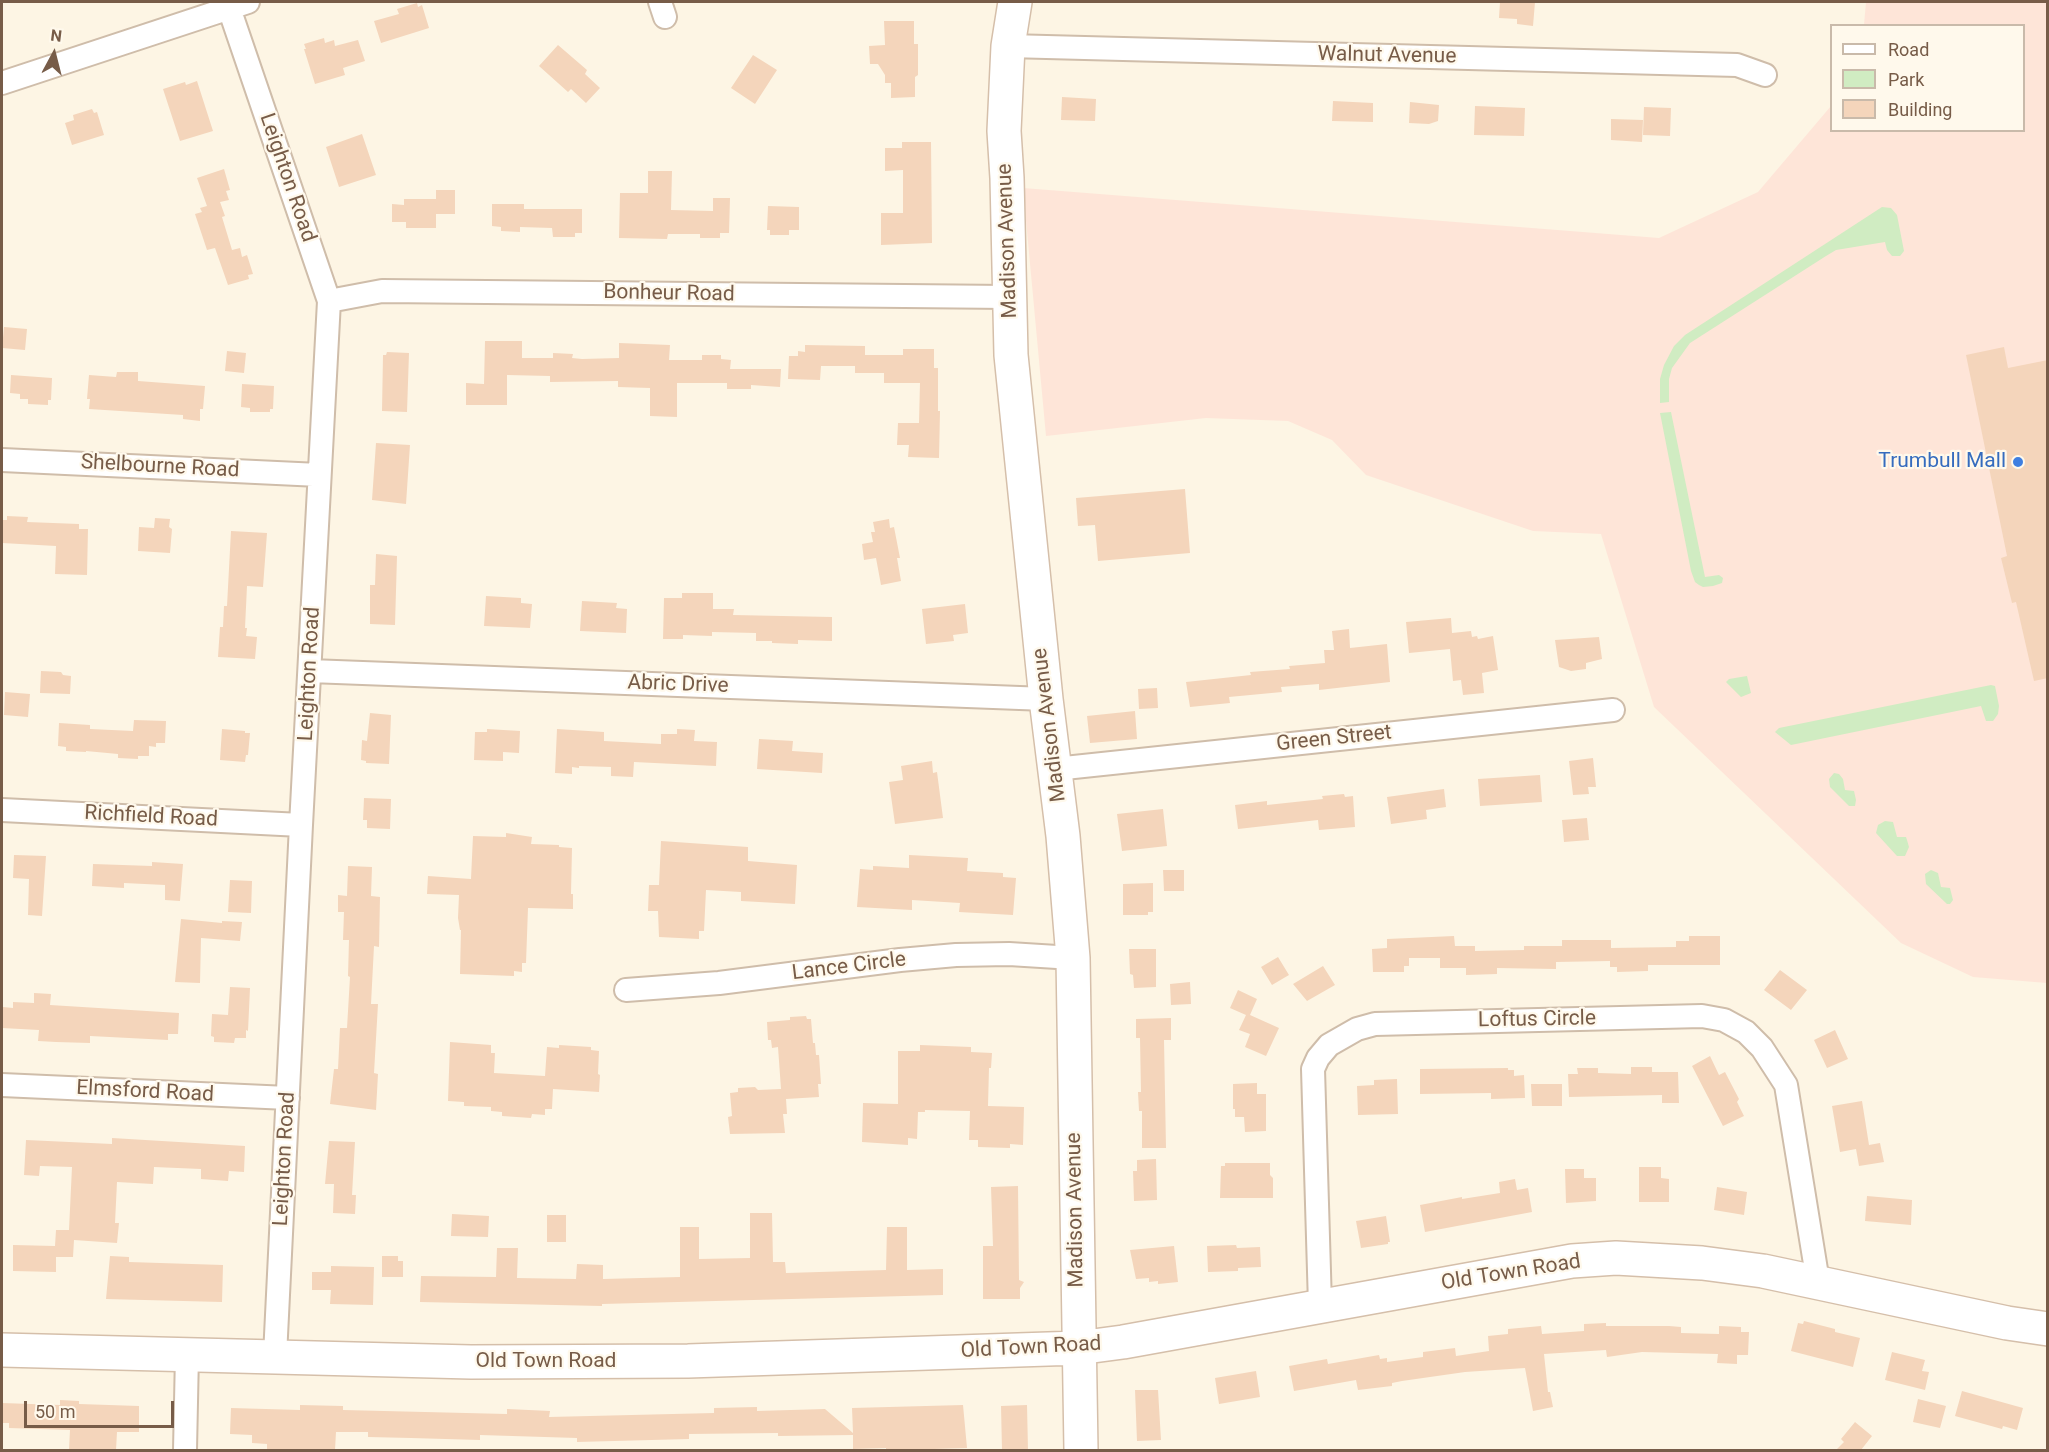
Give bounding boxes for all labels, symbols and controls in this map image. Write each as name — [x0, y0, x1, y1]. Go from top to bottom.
north arrow — [24, 24, 84, 84]
legend — [1830, 24, 2025, 132]
text: N — [49, 26, 63, 46]
text: Road — [1888, 39, 1929, 60]
street label: Walnut Avenue — [1317, 42, 1457, 70]
text: Park — [1888, 69, 1924, 90]
text: Building — [1888, 99, 1952, 120]
street label: Leighton Road — [253, 110, 321, 246]
street label: Madison Avenue — [993, 163, 1023, 319]
street label: Bonheur Road — [603, 280, 735, 308]
place label: Trumbull Mall — [1878, 449, 2006, 475]
street label: Shelbourne Road — [80, 450, 240, 484]
marker: Trumbull Mall — [2011, 455, 2025, 469]
street label: Leighton Road — [294, 606, 326, 742]
street label: Madison Avenue — [1028, 647, 1072, 803]
street label: Abric Drive — [627, 671, 729, 699]
street label: Green Street — [1275, 720, 1393, 758]
street label: Richfield Road — [84, 801, 218, 833]
street label: Lance Circle — [791, 948, 907, 986]
street label: Loftus Circle — [1478, 1006, 1596, 1034]
street label: Elmsford Road — [76, 1076, 214, 1108]
street label: Leighton Road — [269, 1091, 301, 1227]
street label: Madison Avenue — [1062, 1132, 1090, 1288]
street label: Old Town Road — [1439, 1250, 1583, 1296]
street label: Old Town Road — [960, 1332, 1102, 1364]
street label: Old Town Road — [476, 1349, 616, 1375]
scale bar — [27, 1389, 177, 1427]
text: 50 m — [35, 1401, 75, 1422]

